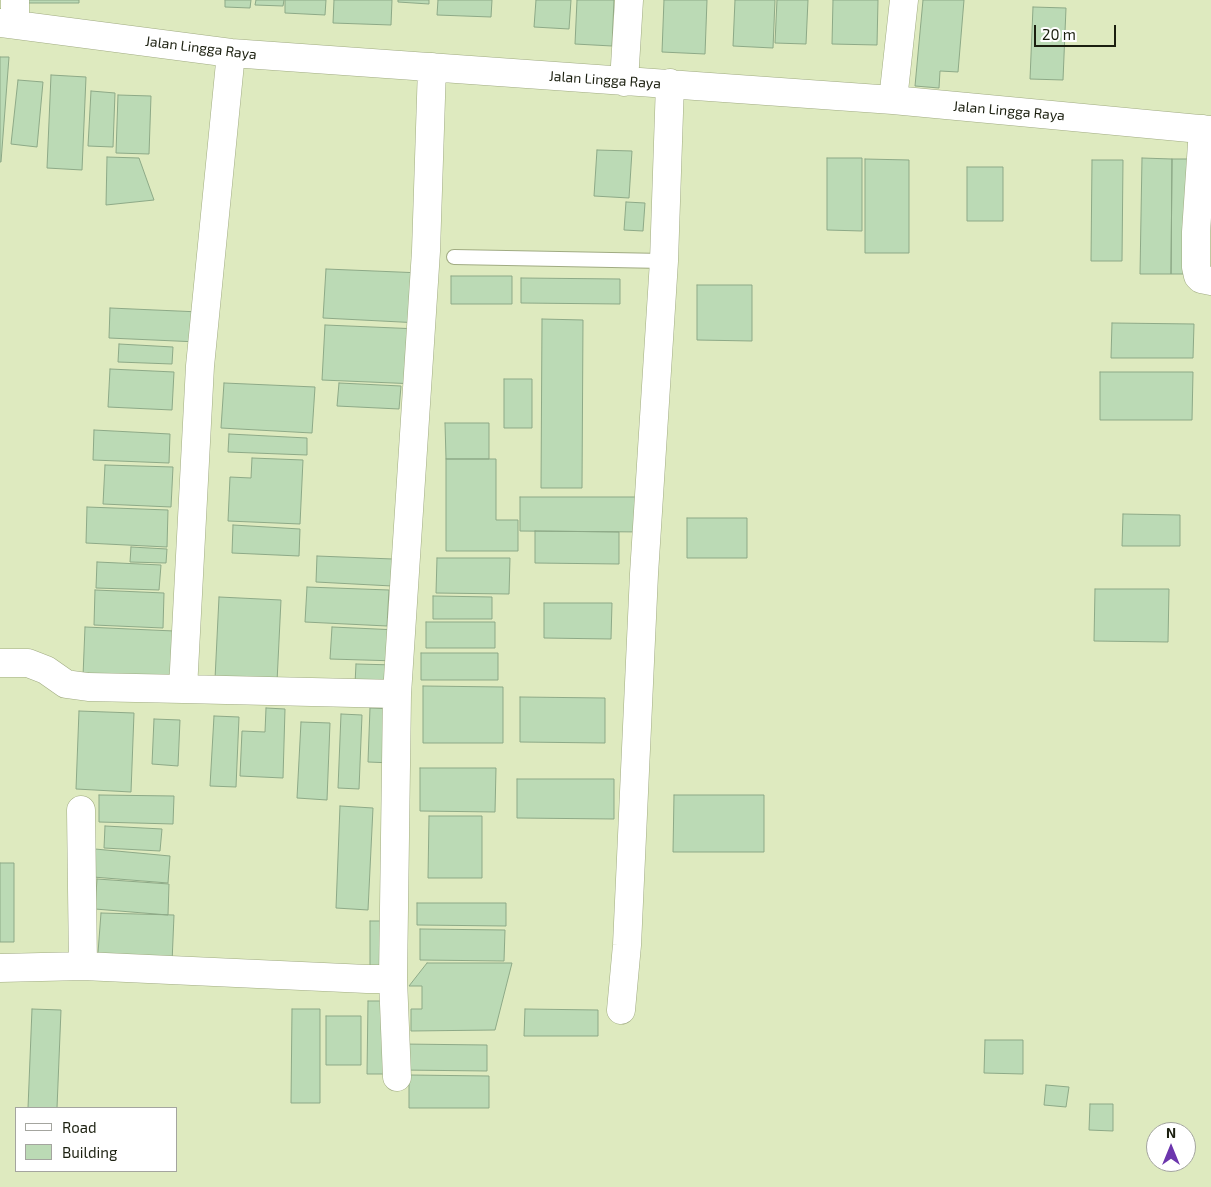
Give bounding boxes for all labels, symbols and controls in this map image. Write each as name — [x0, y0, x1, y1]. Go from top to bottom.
scale bar — [1036, 15, 1118, 47]
text: 20 m — [1042, 25, 1076, 43]
street label: Jalan Lingga Raya — [144, 33, 258, 63]
street label: Jalan Lingga Raya — [549, 68, 661, 92]
street label: Jalan Lingga Raya — [952, 98, 1066, 124]
legend — [15, 1107, 178, 1172]
text: Road — [62, 1118, 97, 1136]
north arrow — [1146, 1122, 1196, 1172]
text: N — [1166, 1124, 1176, 1141]
text: Building — [62, 1143, 117, 1161]

